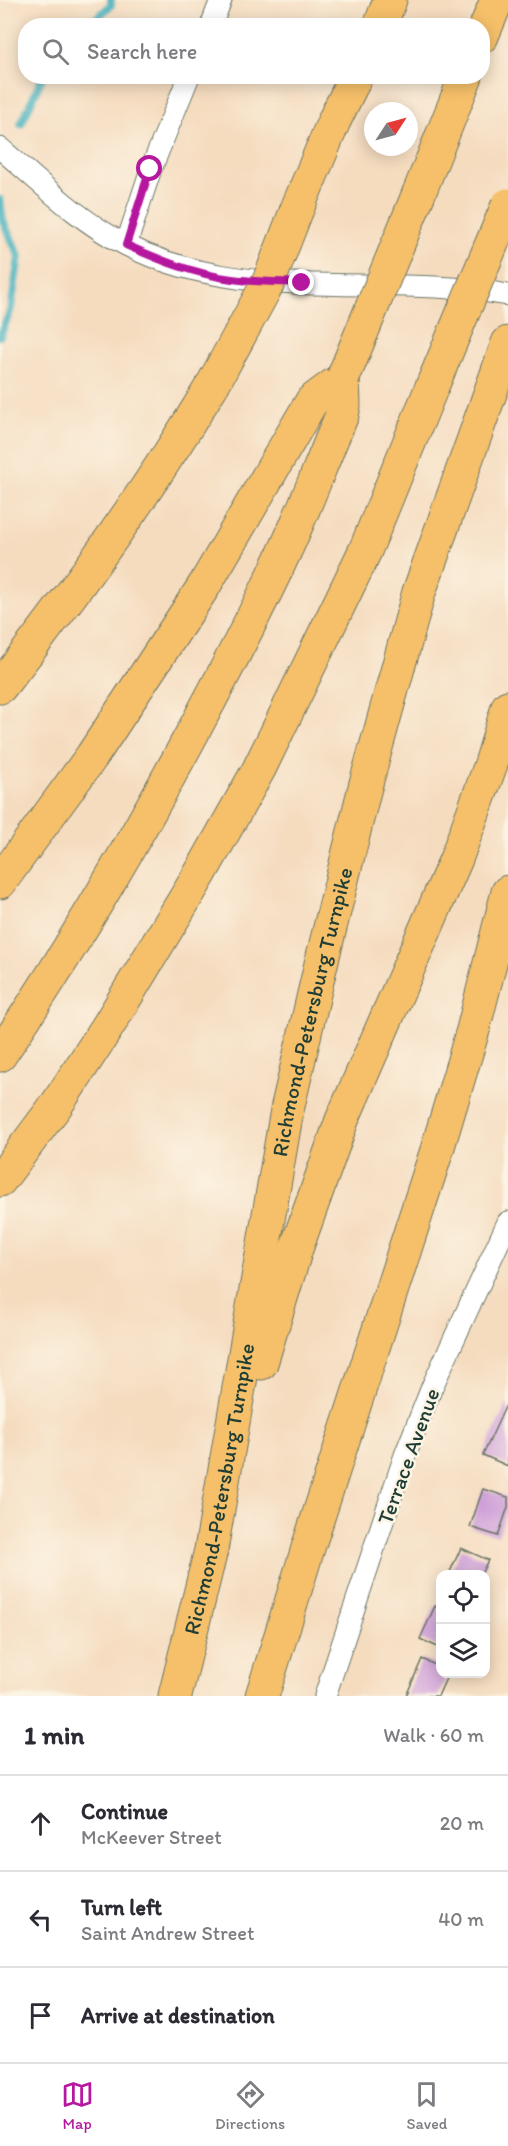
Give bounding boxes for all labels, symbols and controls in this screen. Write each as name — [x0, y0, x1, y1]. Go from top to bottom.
search box — [18, 18, 490, 84]
icon: search — [39, 35, 72, 68]
text: Search here — [87, 38, 197, 65]
north arrow — [364, 102, 418, 156]
route start — [136, 155, 162, 181]
route end — [288, 269, 314, 295]
street label: Richmond-Petersburg Turnpike — [266, 864, 359, 1159]
street label: Richmond-Petersburg Turnpike — [178, 1341, 260, 1637]
street label: Terrace Avenue — [371, 1384, 446, 1528]
map controls — [436, 1570, 490, 1678]
button: locate — [436, 1570, 490, 1624]
button: layers — [436, 1624, 490, 1678]
text: 1 min — [24, 1719, 84, 1751]
text: Walk · 60 m — [383, 1723, 484, 1747]
text: Continue — [81, 1798, 168, 1825]
icon: ahead — [24, 1807, 57, 1840]
text: 20 m — [440, 1811, 484, 1835]
text: McKeever Street — [81, 1825, 222, 1849]
text: Turn left — [81, 1894, 162, 1921]
icon: left — [24, 1903, 57, 1936]
text: 40 m — [438, 1907, 484, 1931]
text: Saint Andrew Street — [81, 1921, 254, 1945]
icon: arrive — [24, 1999, 57, 2032]
text: Arrive at destination — [81, 2002, 275, 2029]
tab: Map — [61, 2078, 94, 2133]
tab: Directions — [215, 2078, 285, 2133]
tab: Saved — [407, 2078, 447, 2133]

